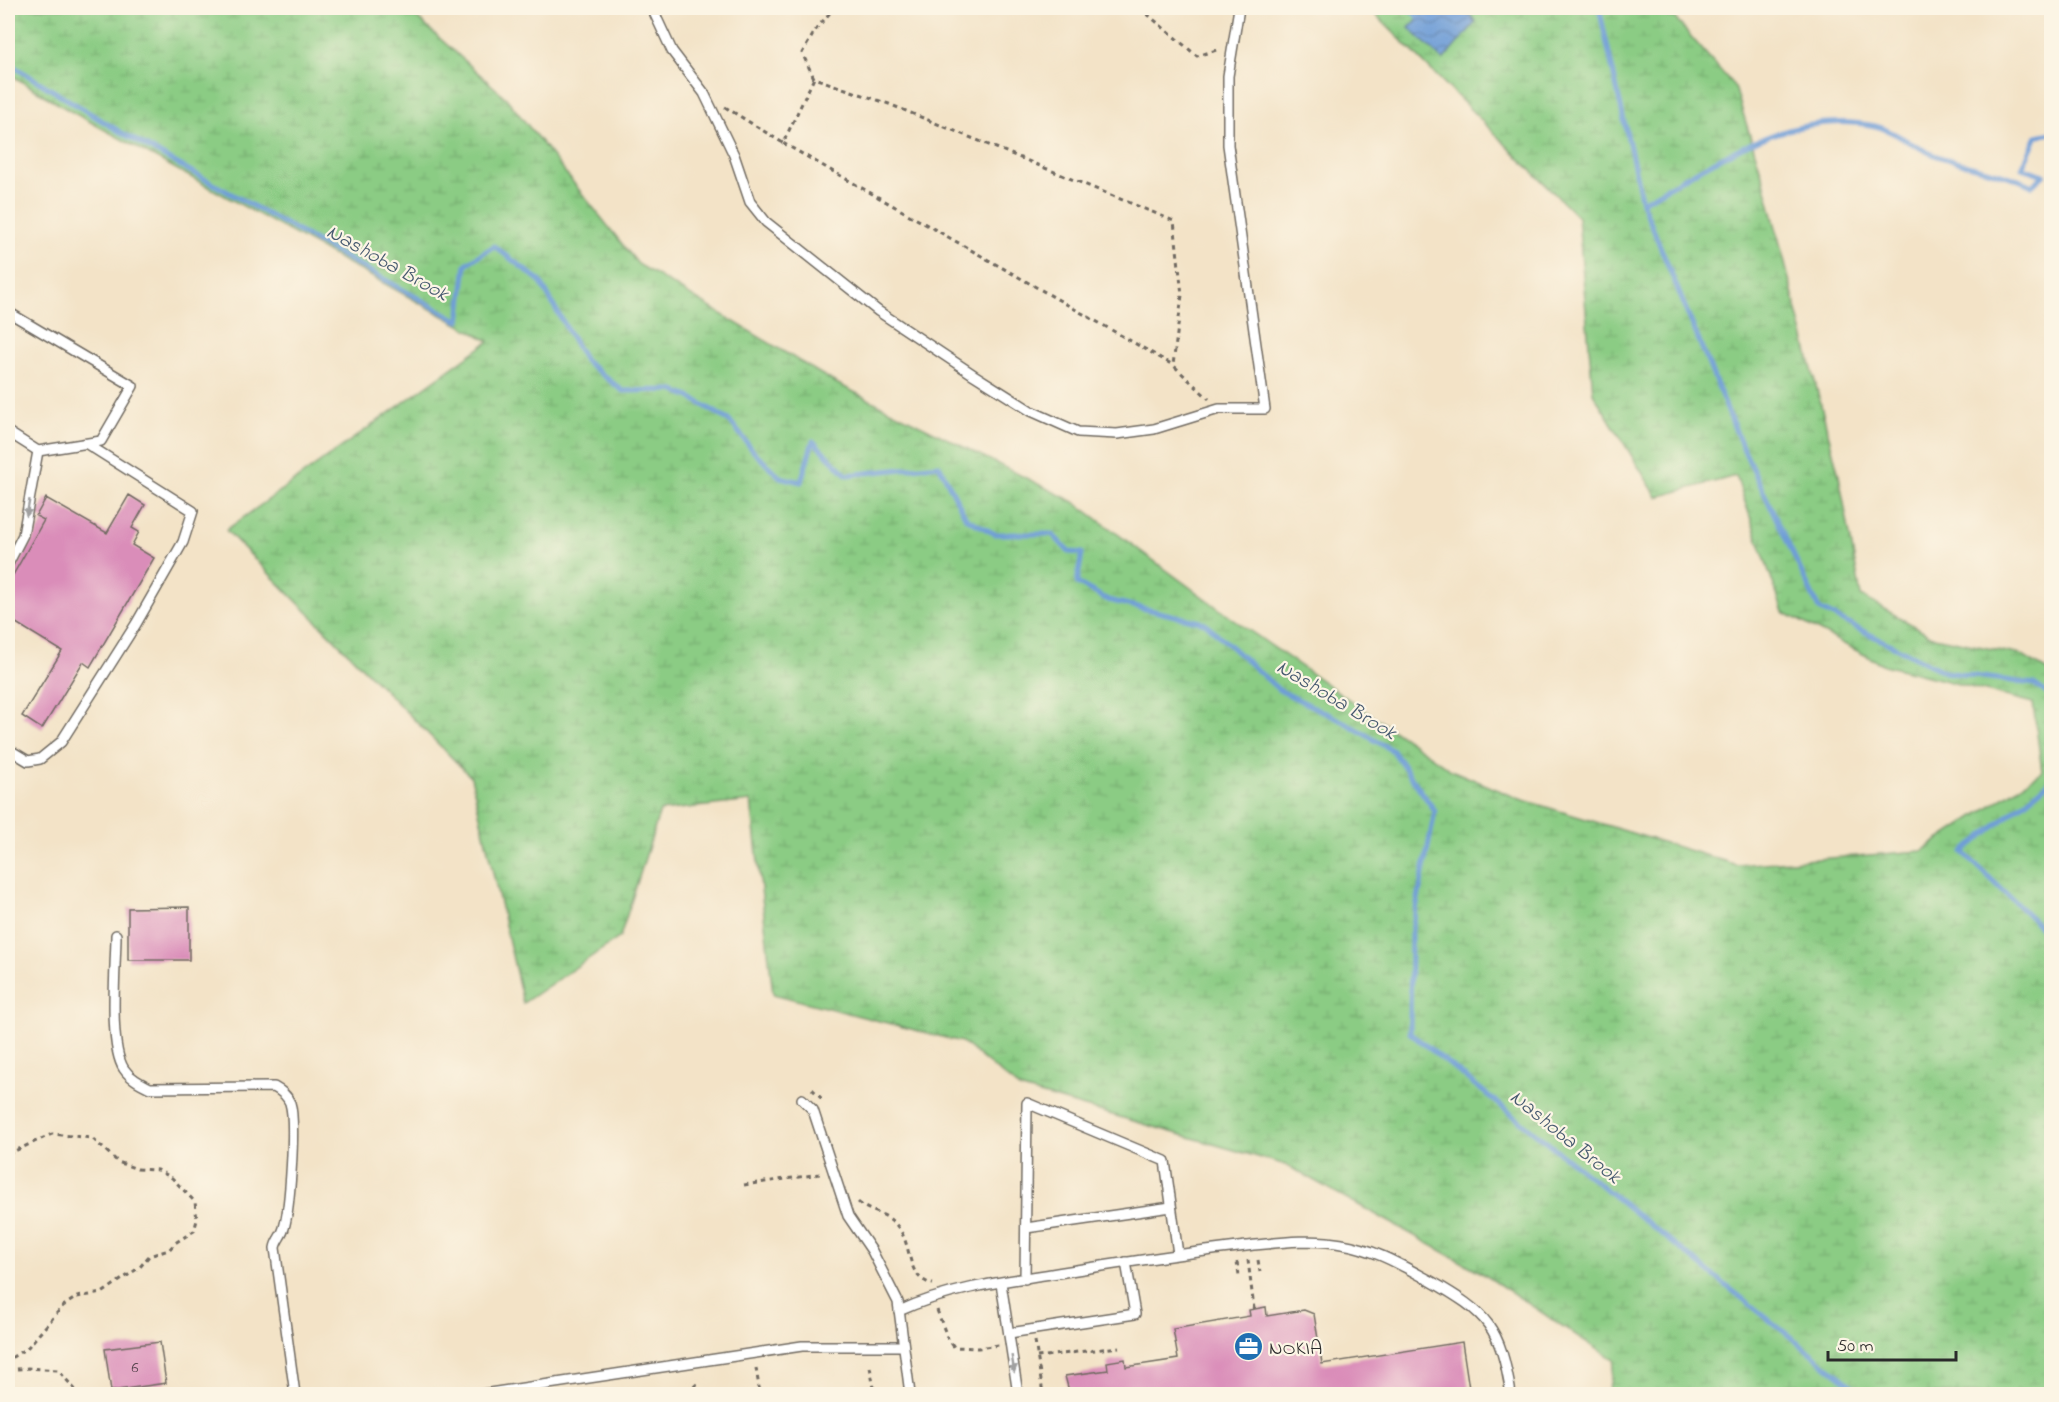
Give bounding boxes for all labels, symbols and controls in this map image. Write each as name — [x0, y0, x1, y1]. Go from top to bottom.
water label: Nashoba Brook — [321, 218, 454, 310]
one-way arrow — [23, 499, 32, 518]
water label: Nashoba Brook — [1270, 653, 1402, 749]
water label: Nashoba Brook — [1503, 1083, 1627, 1192]
scale bar — [1828, 1324, 1956, 1362]
office icon: NOKIA — [1232, 1331, 1264, 1363]
text: 50 m — [1837, 1334, 1874, 1360]
place label: NOKIA — [1269, 1335, 1322, 1364]
one-way arrow — [1009, 1354, 1018, 1373]
house number: 6 — [131, 1356, 139, 1380]

